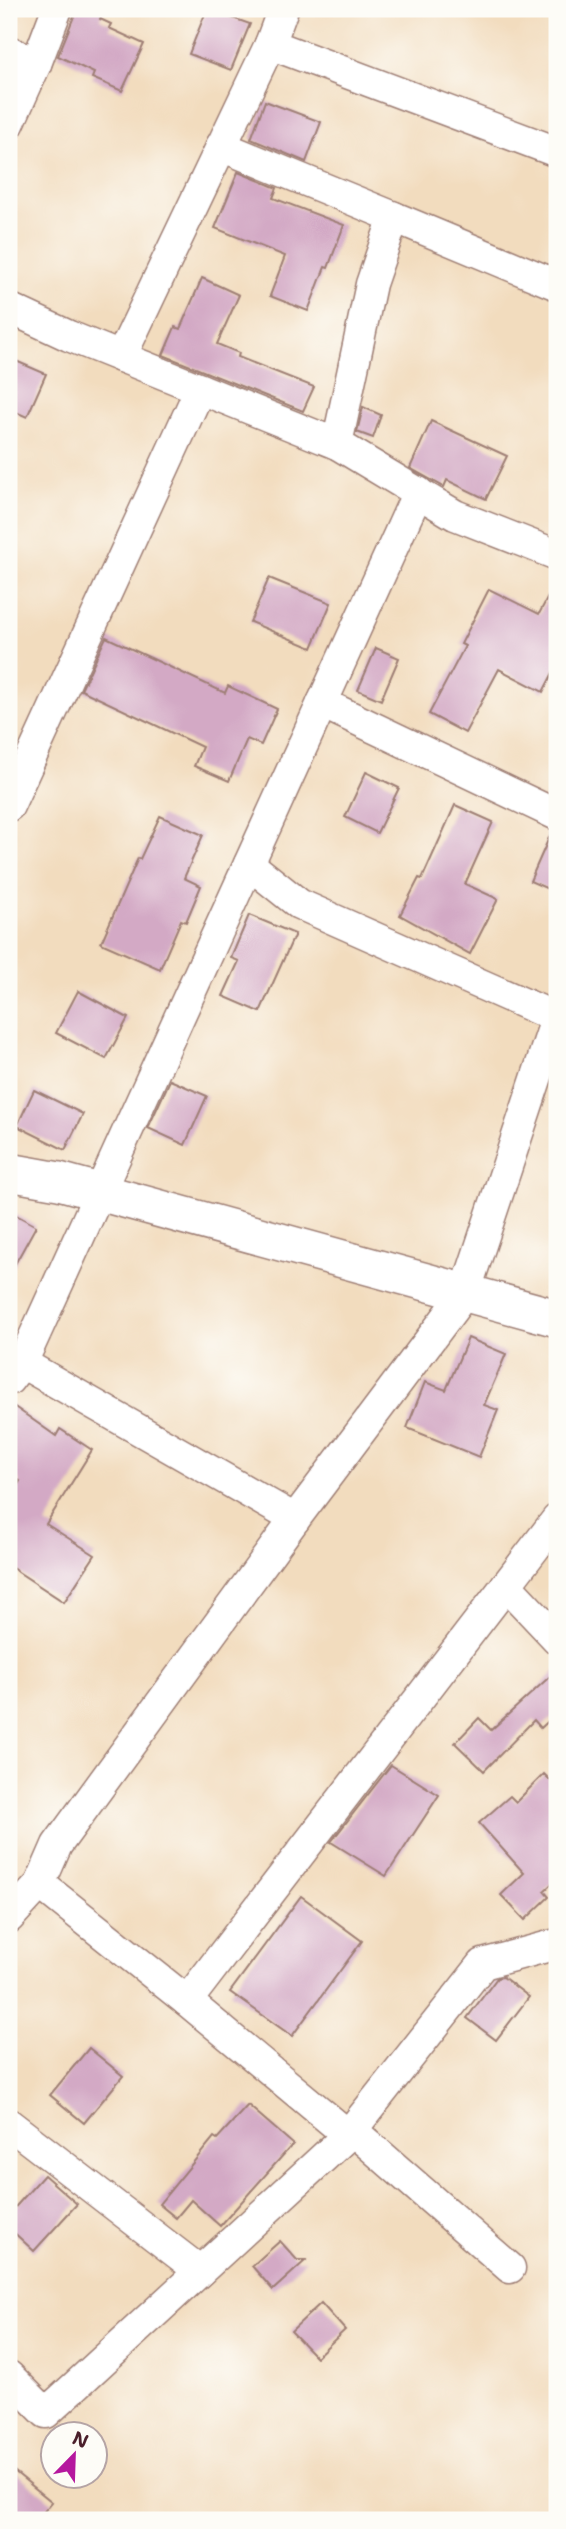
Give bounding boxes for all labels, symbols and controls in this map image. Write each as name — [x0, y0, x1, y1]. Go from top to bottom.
north arrow — [38, 2420, 108, 2490]
text: N — [69, 2425, 92, 2454]

